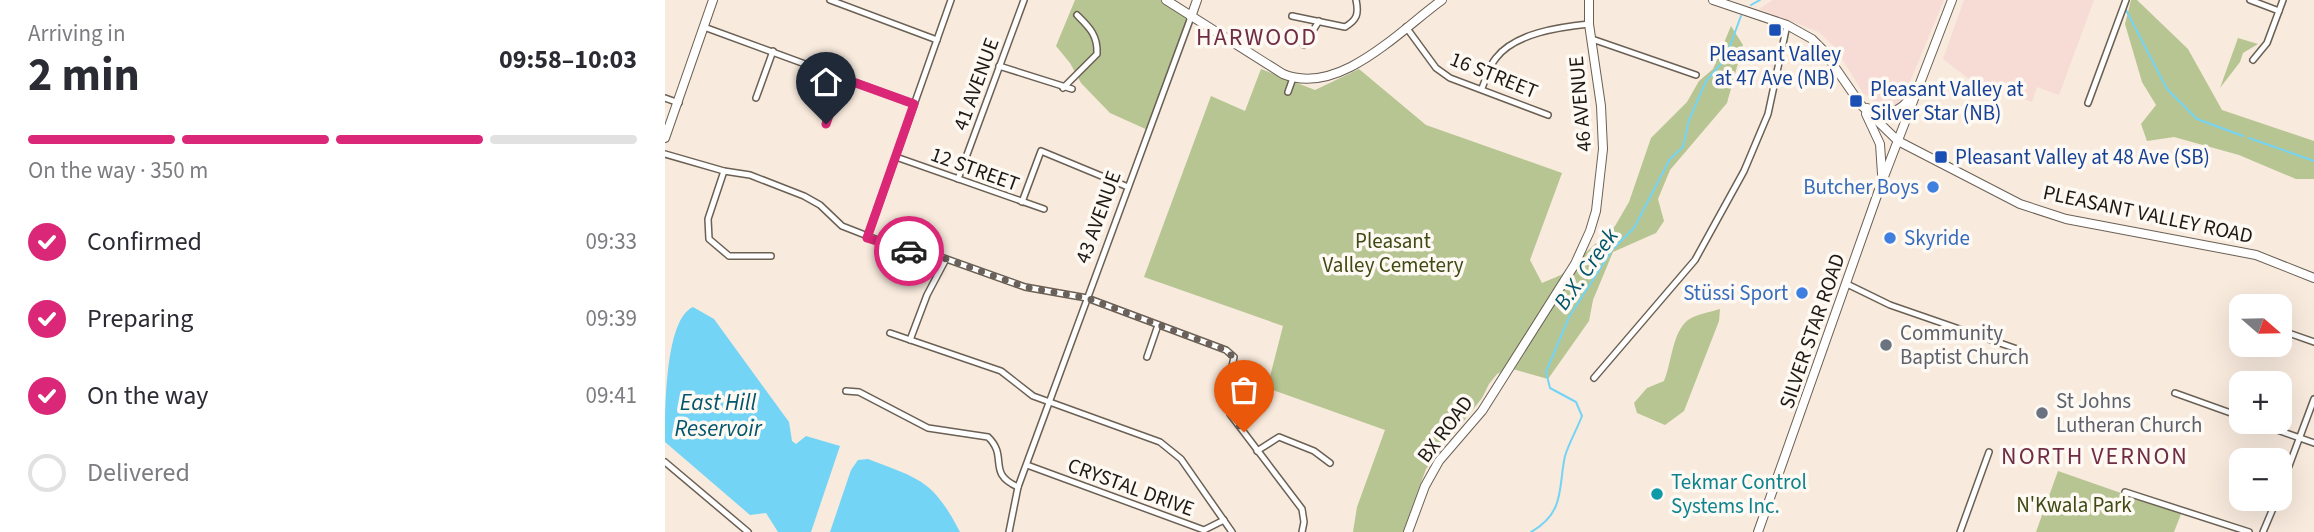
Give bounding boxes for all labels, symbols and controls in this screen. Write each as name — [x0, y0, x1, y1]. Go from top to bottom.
text: Arriving in — [28, 17, 126, 50]
district label: HARWOOD — [1196, 20, 1318, 55]
marker: Pleasant Valley at 47 Ave (NB) — [1767, 22, 1783, 38]
street label: 41 AVENUE — [945, 34, 1007, 134]
place label: Pleasant Valley at 47 Ave (NB) — [1709, 39, 1841, 93]
text: 09:58–10:03 — [499, 41, 637, 78]
text: 2 min — [28, 43, 140, 108]
street label: 16 STREET — [1446, 44, 1542, 106]
pin — [796, 52, 856, 124]
street label: 46 AVENUE — [1561, 55, 1599, 153]
icon: home — [807, 63, 845, 101]
place label: Pleasant Valley at Silver Star (NB) — [1870, 74, 2024, 128]
marker: Pleasant Valley at Silver Star (NB) — [1848, 93, 1864, 109]
street label: 12 STREET — [926, 139, 1024, 199]
place label: Pleasant Valley at 48 Ave (SB) — [1955, 142, 2210, 172]
marker: Pleasant Valley at 48 Ave (SB) — [1933, 149, 1949, 165]
text: On the way · 350 m — [28, 154, 208, 187]
street label: 43 AVENUE — [1067, 167, 1129, 267]
place label: Butcher Boys — [1803, 172, 1919, 202]
street label: PLEASANT VALLEY ROAD — [2040, 177, 2256, 251]
marker: Butcher Boys — [1925, 179, 1941, 195]
courier — [874, 216, 944, 286]
water label: B.X. Creek — [1546, 220, 1627, 317]
icon: check — [28, 223, 66, 261]
text: Confirmed — [87, 223, 202, 260]
place label: Skyride — [1904, 223, 1970, 253]
text: 09:33 — [586, 225, 637, 258]
park label: Pleasant Valley Cemetery — [1322, 226, 1464, 280]
marker: Skyride — [1882, 230, 1898, 246]
icon: car — [890, 232, 928, 270]
street label: SILVER STAR ROAD — [1771, 249, 1853, 413]
place label: Stüssi Sport — [1683, 278, 1788, 308]
marker: Stüssi Sport — [1794, 285, 1810, 301]
north arrow — [2229, 294, 2293, 357]
map controls — [2229, 294, 2292, 511]
icon: check — [28, 300, 66, 338]
text: Preparing — [87, 300, 193, 337]
text: 09:39 — [586, 302, 637, 335]
place label: Community Baptist Church — [1900, 318, 2029, 372]
marker: Community Baptist Church — [1878, 337, 1894, 353]
pin — [1214, 360, 1274, 432]
icon: bag — [1225, 371, 1263, 409]
button: + — [2229, 371, 2292, 434]
icon: check — [28, 377, 66, 415]
text: On the way — [87, 377, 208, 414]
text: 09:41 — [586, 379, 637, 412]
water label: East Hill Reservoir — [674, 386, 763, 445]
place label: St Johns Lutheran Church — [2056, 386, 2202, 440]
street label: BX ROAD — [1410, 389, 1480, 469]
marker: St Johns Lutheran Church — [2034, 405, 2050, 421]
district label: NORTH VERNON — [2001, 439, 2189, 474]
button: − — [2229, 448, 2292, 511]
street label: CRYSTAL DRIVE — [1063, 450, 1199, 524]
text: Delivered — [87, 454, 190, 491]
place label: Tekmar Control Systems Inc. — [1671, 467, 1807, 521]
marker: Tekmar Control Systems Inc. — [1649, 486, 1665, 502]
park label: N'Kwala Park — [2016, 490, 2132, 520]

